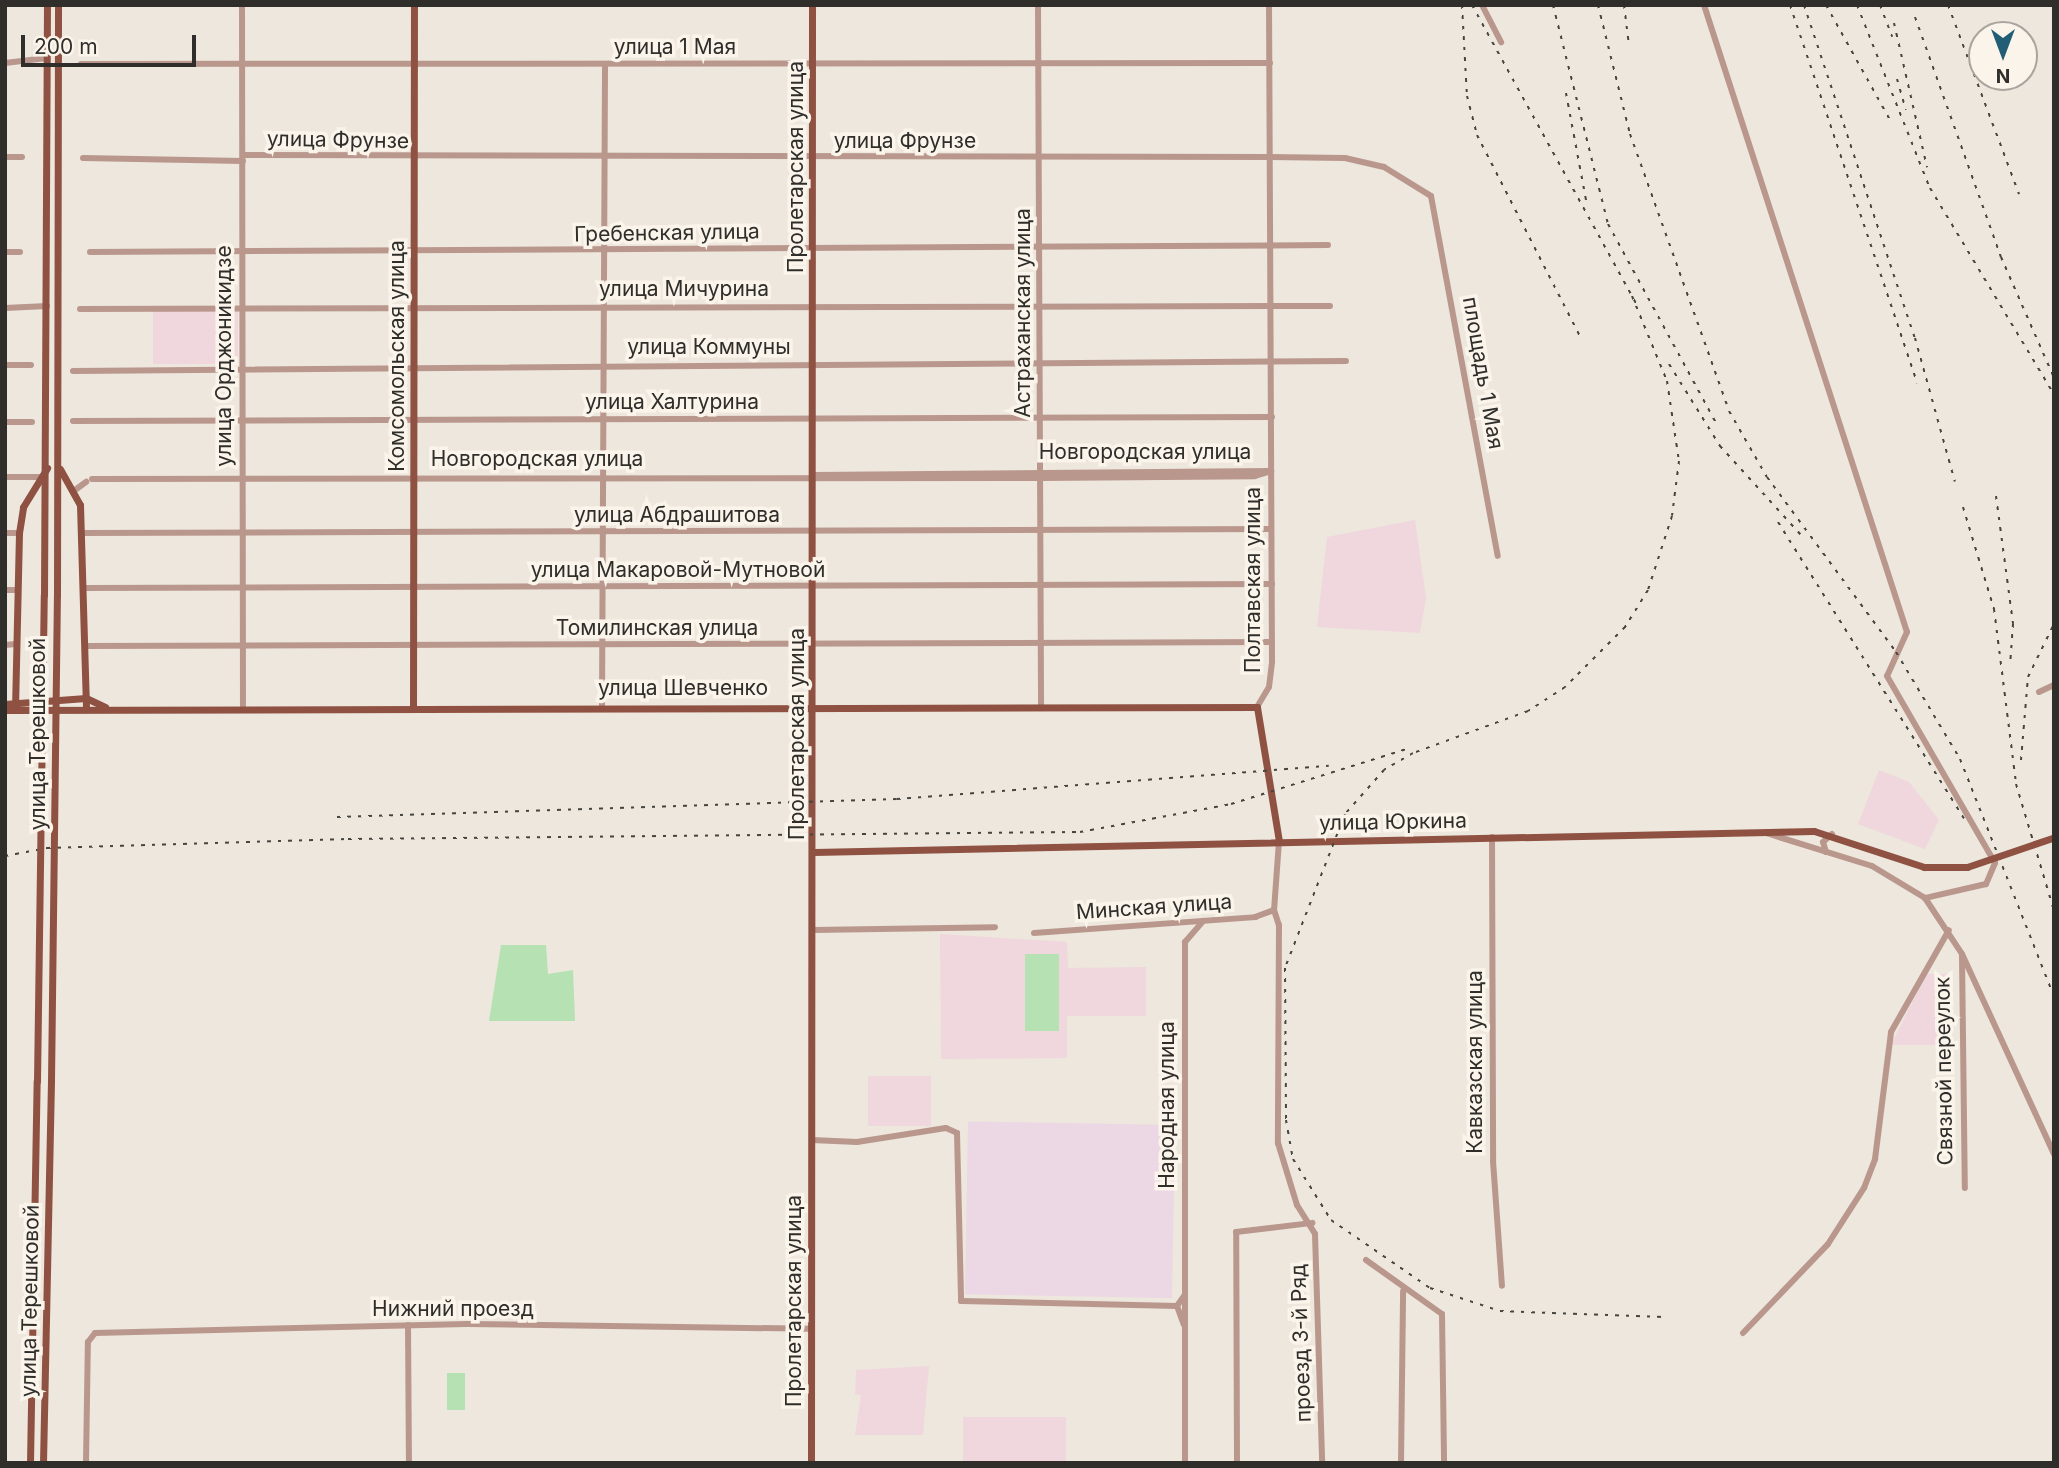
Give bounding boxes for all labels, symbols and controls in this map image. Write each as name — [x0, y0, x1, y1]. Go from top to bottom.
scale bar — [24, 21, 200, 65]
north arrow — [1968, 21, 2038, 91]
text: 200 m — [34, 34, 98, 59]
street label: улица 1 Мая — [614, 34, 736, 60]
street label: Пролетарская улица — [783, 61, 809, 273]
text: N — [1996, 64, 2010, 87]
street label: улица Фрунзе — [267, 126, 409, 154]
street label: улица Фрунзе — [834, 128, 976, 154]
street label: Астраханская улица — [1010, 208, 1036, 418]
street label: Гребенская улица — [574, 219, 760, 247]
street label: Комсомольская улица — [384, 240, 410, 472]
street label: улица Орджоникидзе — [211, 245, 237, 467]
street label: улица Мичурина — [599, 276, 769, 302]
street label: площадь 1 Мая — [1457, 295, 1509, 451]
street label: улица Коммуны — [627, 334, 791, 360]
street label: улица Халтурина — [585, 389, 759, 415]
street label: Новгородская улица — [1039, 439, 1251, 465]
street label: Новгородская улица — [431, 446, 643, 472]
street label: Полтавская улица — [1240, 487, 1266, 673]
street label: улица Абдрашитова — [574, 502, 780, 528]
street label: улица Макаровой-Мутновой — [531, 557, 825, 583]
street label: Томилинская улица — [556, 615, 758, 641]
street label: Пролетарская улица — [784, 628, 810, 840]
street label: улица Терешковой — [25, 638, 51, 830]
street label: улица Шевченко — [598, 675, 768, 701]
street label: улица Юркина — [1319, 808, 1467, 836]
street label: Минская улица — [1075, 889, 1233, 925]
street label: Кавказская улица — [1462, 970, 1488, 1154]
street label: Связной переулок — [1930, 976, 1958, 1166]
street label: Народная улица — [1154, 1021, 1180, 1189]
street label: Пролетарская улица — [781, 1195, 807, 1407]
street label: улица Терешковой — [16, 1205, 44, 1397]
street label: проезд 3-й Ряд — [1286, 1263, 1316, 1423]
street label: Нижний проезд — [372, 1296, 534, 1322]

